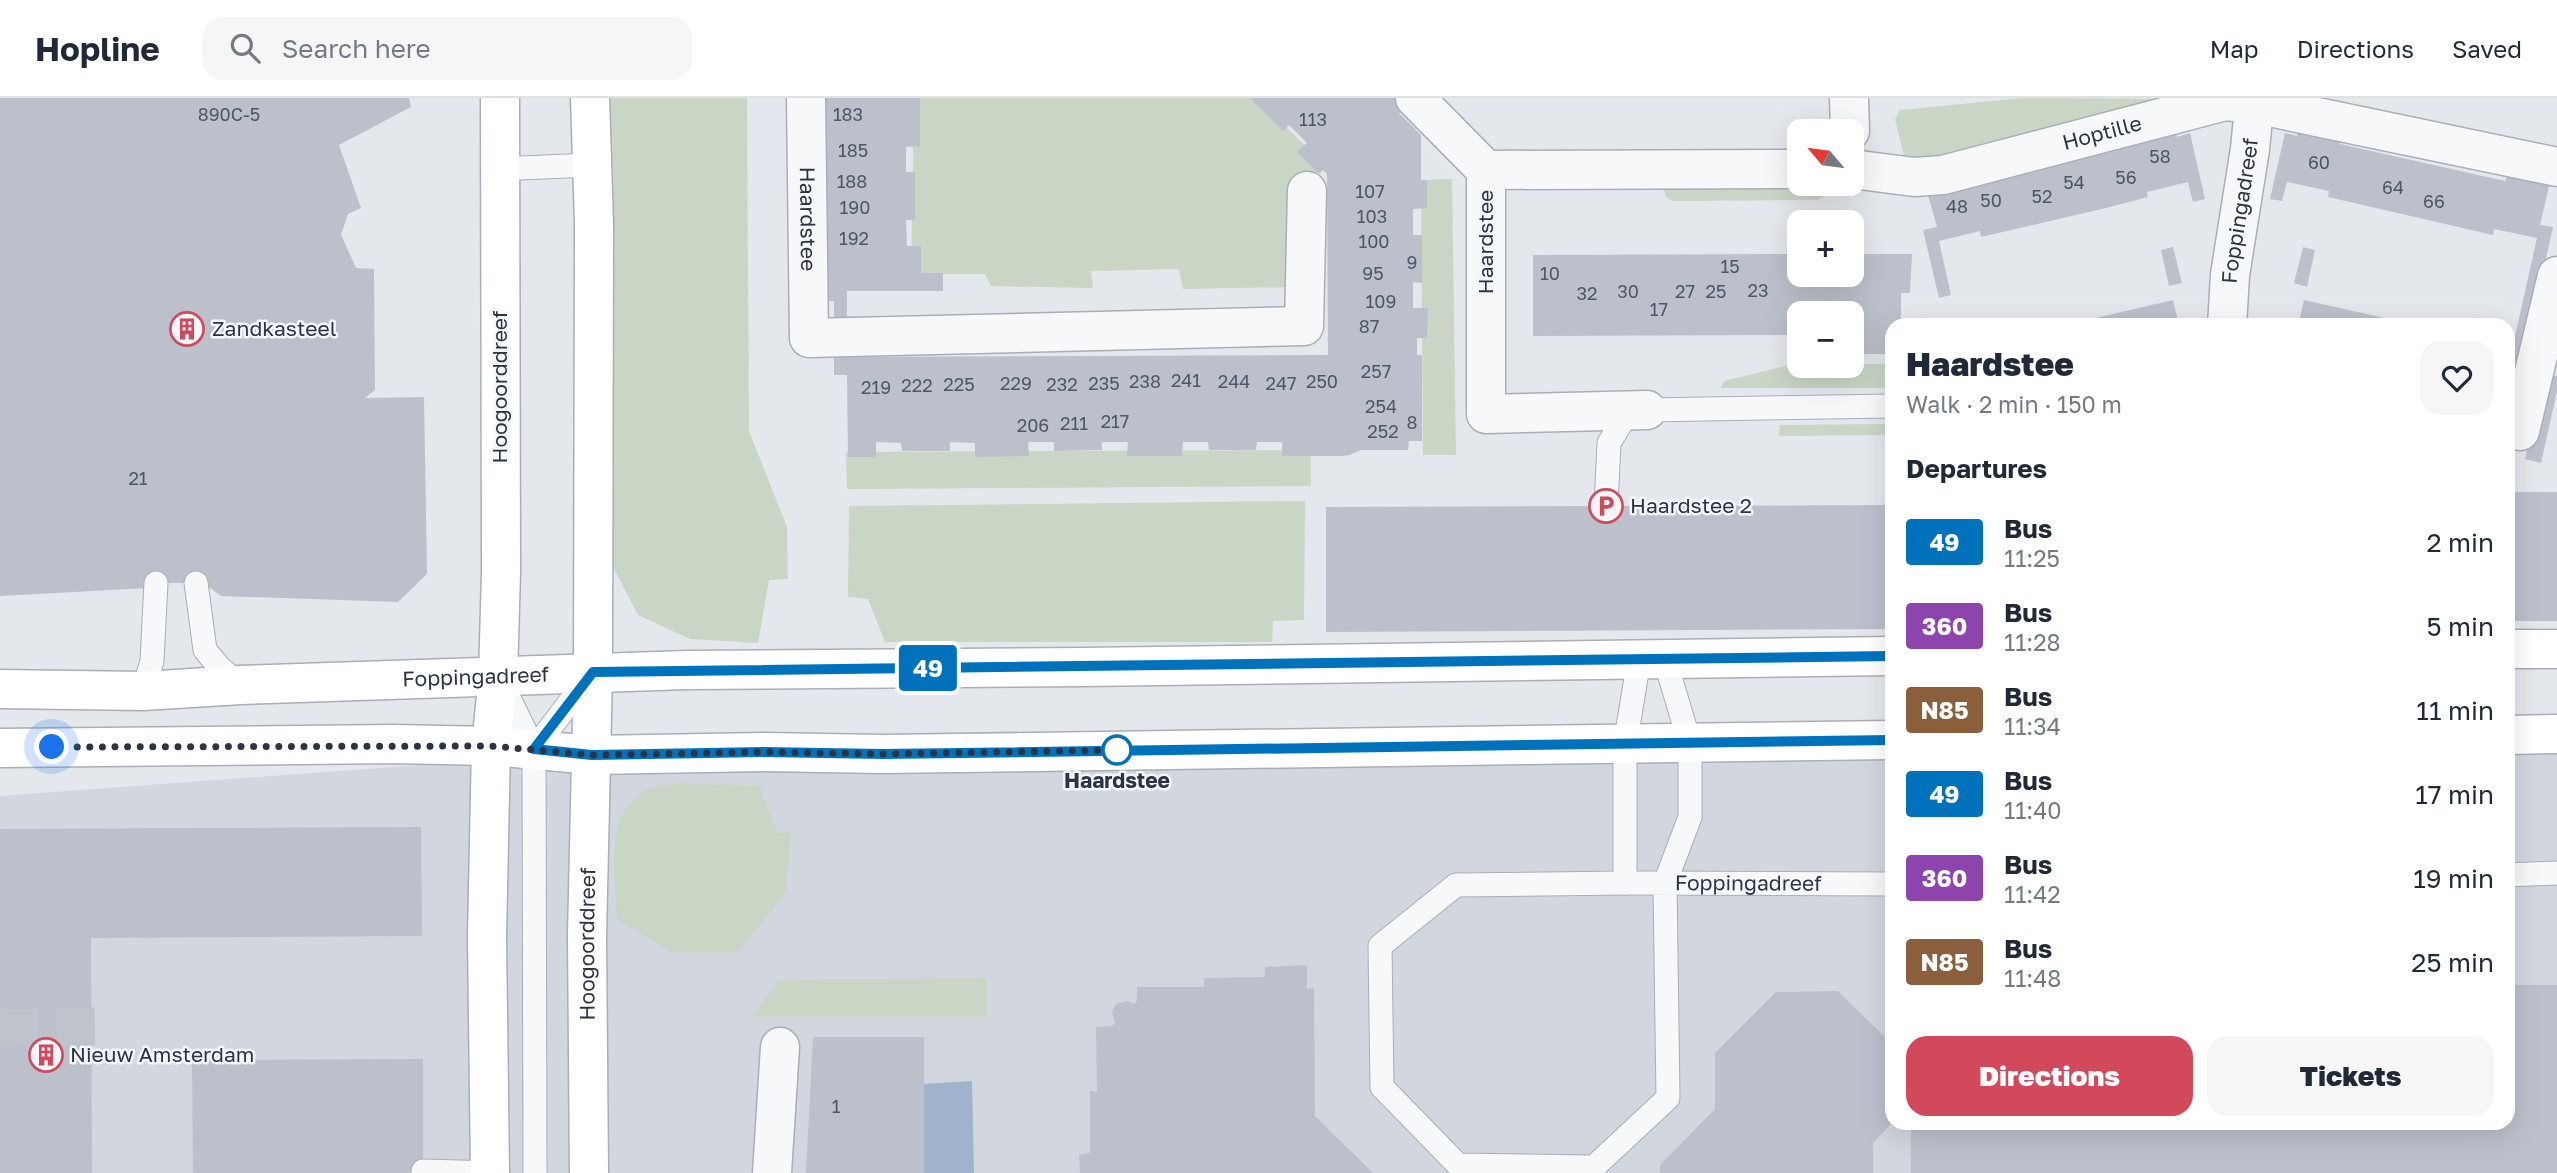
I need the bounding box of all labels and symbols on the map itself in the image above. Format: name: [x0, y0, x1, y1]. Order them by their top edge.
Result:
house number: 890C-5: [198, 103, 260, 125]
house number: 183: [833, 103, 863, 125]
house number: 113: [1299, 108, 1327, 130]
street label: Hoptille: [2059, 109, 2144, 155]
north arrow: [1787, 119, 1864, 196]
street label: Foppingadreef: [2216, 137, 2263, 284]
house number: 185: [838, 139, 868, 161]
house number: 58: [2149, 145, 2171, 167]
house number: 60: [2308, 151, 2330, 173]
house number: 56: [2115, 166, 2137, 188]
street label: Haardstee: [795, 167, 822, 271]
house number: 188: [837, 170, 867, 192]
house number: 54: [2063, 171, 2085, 193]
house number: 64: [2382, 176, 2404, 198]
house number: 107: [1355, 180, 1385, 202]
house number: 52: [2032, 185, 2052, 207]
house number: 50: [1980, 189, 2002, 211]
street label: Haardstee: [1472, 190, 1498, 294]
house number: 66: [2423, 190, 2445, 212]
house number: 48: [1946, 195, 1968, 217]
house number: 190: [840, 196, 870, 218]
house number: 103: [1357, 205, 1387, 227]
house number: 192: [839, 227, 869, 249]
house number: 100: [1358, 230, 1390, 252]
house number: 9: [1407, 251, 1417, 273]
house number: 15: [1720, 255, 1740, 277]
house number: 95: [1362, 262, 1384, 284]
house number: 10: [1540, 262, 1560, 284]
house number: 23: [1748, 279, 1768, 301]
house number: 30: [1617, 280, 1639, 302]
house number: 27: [1675, 280, 1695, 302]
house number: 25: [1706, 280, 1726, 302]
house number: 32: [1577, 282, 1597, 304]
house number: 109: [1366, 290, 1396, 312]
house number: 17: [1650, 298, 1668, 320]
building icon: Zandkasteel: [168, 310, 206, 348]
street label: Hoogoorddreef: [486, 310, 512, 463]
place label: Zandkasteel: [212, 315, 336, 341]
house number: 87: [1359, 315, 1379, 337]
house number: 257: [1361, 360, 1391, 382]
house number: 241: [1171, 369, 1201, 391]
house number: 238: [1129, 370, 1161, 392]
house number: 244: [1218, 370, 1250, 392]
house number: 250: [1306, 370, 1338, 392]
house number: 229: [1000, 372, 1032, 394]
house number: 235: [1088, 372, 1120, 394]
house number: 247: [1266, 372, 1296, 394]
house number: 225: [943, 373, 975, 395]
house number: 232: [1046, 373, 1078, 395]
house number: 222: [901, 374, 933, 396]
house number: 219: [861, 376, 891, 398]
house number: 254: [1365, 395, 1397, 417]
house number: 217: [1101, 410, 1129, 432]
house number: 8: [1407, 411, 1417, 433]
house number: 211: [1060, 412, 1088, 434]
house number: 206: [1017, 414, 1049, 436]
house number: 252: [1367, 420, 1399, 442]
house number: 21: [128, 467, 148, 489]
parking icon: Haardstee 2: [1587, 487, 1625, 525]
place label: Haardstee 2: [1630, 492, 1752, 518]
line badge: 49: [897, 645, 960, 691]
street label: Foppingadreef: [402, 661, 550, 692]
your location: [34, 729, 69, 764]
marker: Haardstee: [1102, 735, 1132, 765]
place label: Haardstee: [1064, 767, 1170, 793]
street label: Hoogoorddreef: [573, 867, 601, 1021]
street label: Foppingadreef: [1675, 869, 1822, 896]
building icon: Nieuw Amsterdam: [27, 1036, 65, 1074]
place label: Nieuw Amsterdam: [70, 1041, 254, 1067]
house number: 1: [832, 1095, 841, 1117]

